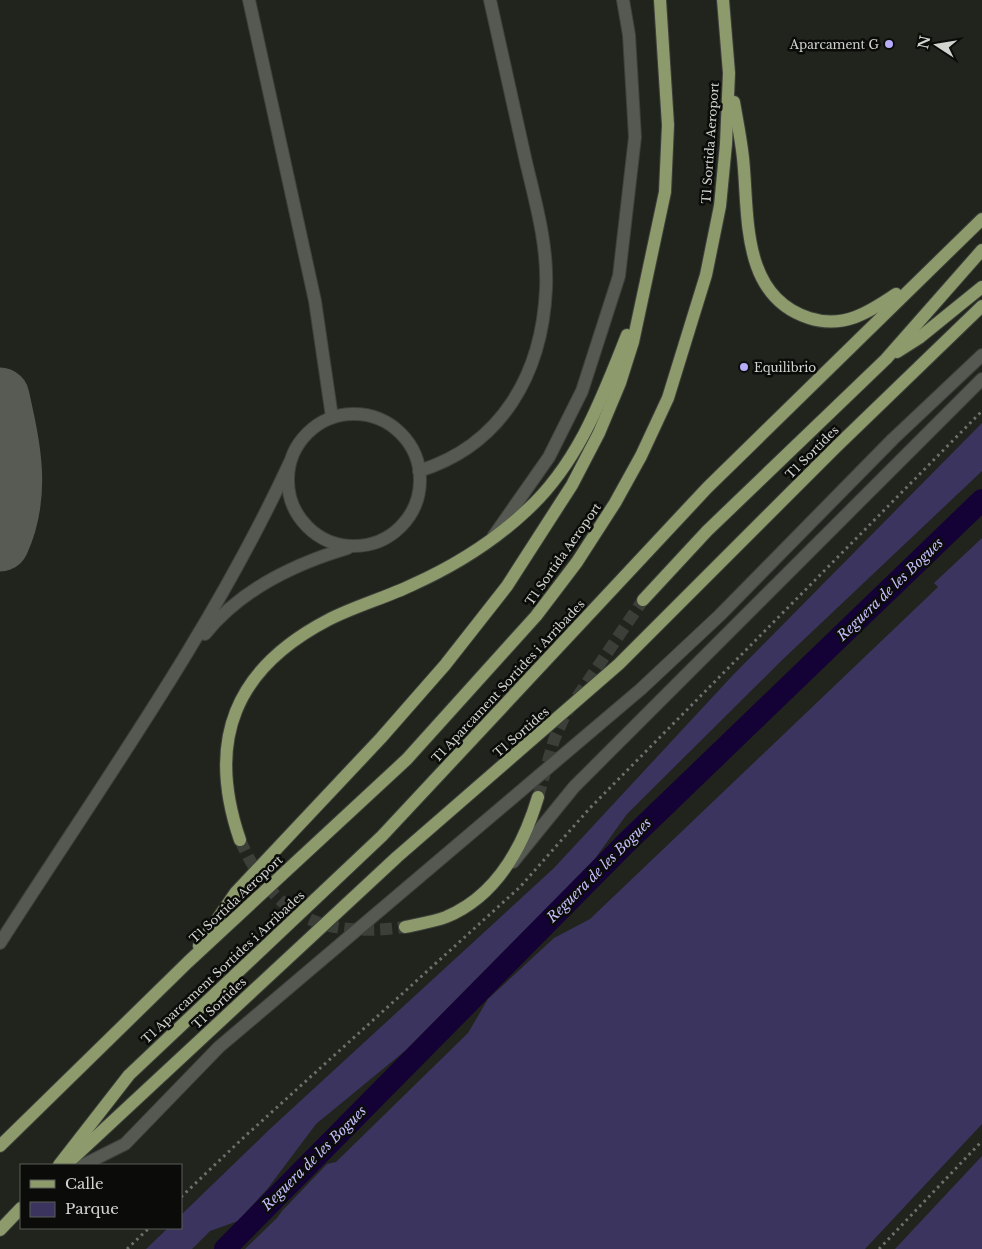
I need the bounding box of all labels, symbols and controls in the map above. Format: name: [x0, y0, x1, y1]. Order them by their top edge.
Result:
north arrow: [912, 20, 962, 70]
text: N: [914, 34, 934, 51]
place label: Aparcament G: [789, 37, 880, 52]
marker: Aparcament G: [883, 38, 895, 50]
street label: T1 Sortida Aeroport: [698, 81, 722, 204]
place label: Equilibrio: [754, 360, 816, 375]
marker: Equilibrio: [738, 361, 750, 373]
street label: T1 Sortides: [782, 422, 842, 482]
street label: T1 Sortida Aeroport: [522, 500, 604, 608]
water label: Reguera de les Bogues: [832, 534, 947, 645]
street label: T1 Aparcament Sortides i Arribades: [428, 596, 588, 766]
street label: T1 Sortides: [490, 704, 552, 760]
water label: Reguera de les Bogues: [542, 814, 655, 927]
street label: T1 Sortida Aeroport: [186, 852, 286, 946]
street label: T1 Aparcament Sortides i Arribades: [138, 887, 308, 1047]
street label: T1 Sortides: [189, 974, 249, 1032]
water label: Reguera de les Bogues: [257, 1102, 370, 1215]
legend: [20, 1164, 182, 1229]
text: Calle: [65, 1174, 104, 1193]
text: Parque: [65, 1199, 119, 1218]

